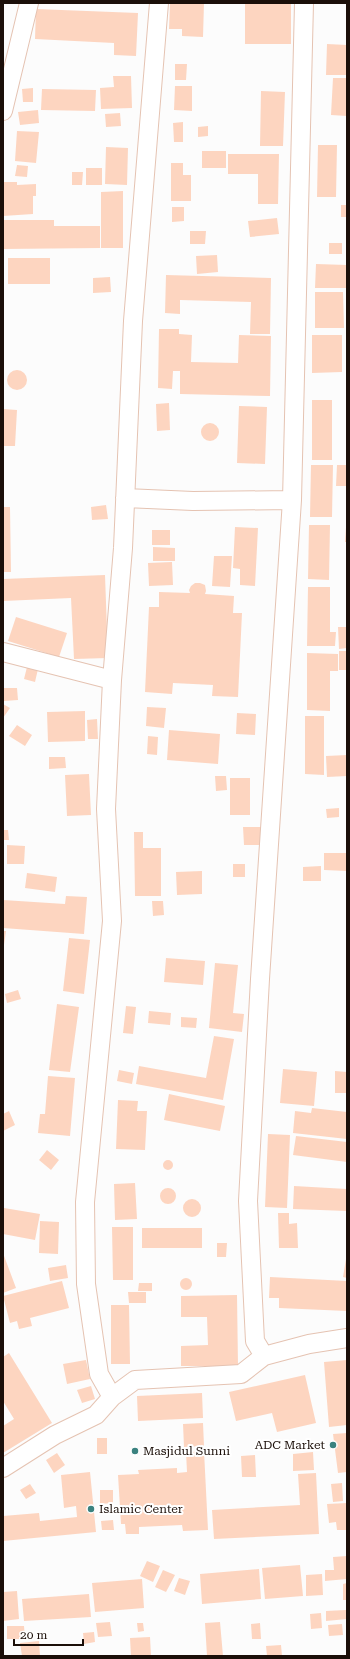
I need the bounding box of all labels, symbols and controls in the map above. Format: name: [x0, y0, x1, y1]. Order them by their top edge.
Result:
place label: ADC Market: [255, 1438, 326, 1452]
marker: ADC Market: [328, 1440, 338, 1450]
place label: Masjidul Sunni: [143, 1444, 230, 1458]
marker: Masjidul Sunni: [130, 1446, 140, 1456]
place label: Islamic Center: [99, 1502, 183, 1516]
marker: Islamic Center: [86, 1504, 96, 1514]
scale bar: [14, 1621, 83, 1647]
text: 20 m: [20, 1628, 47, 1642]

